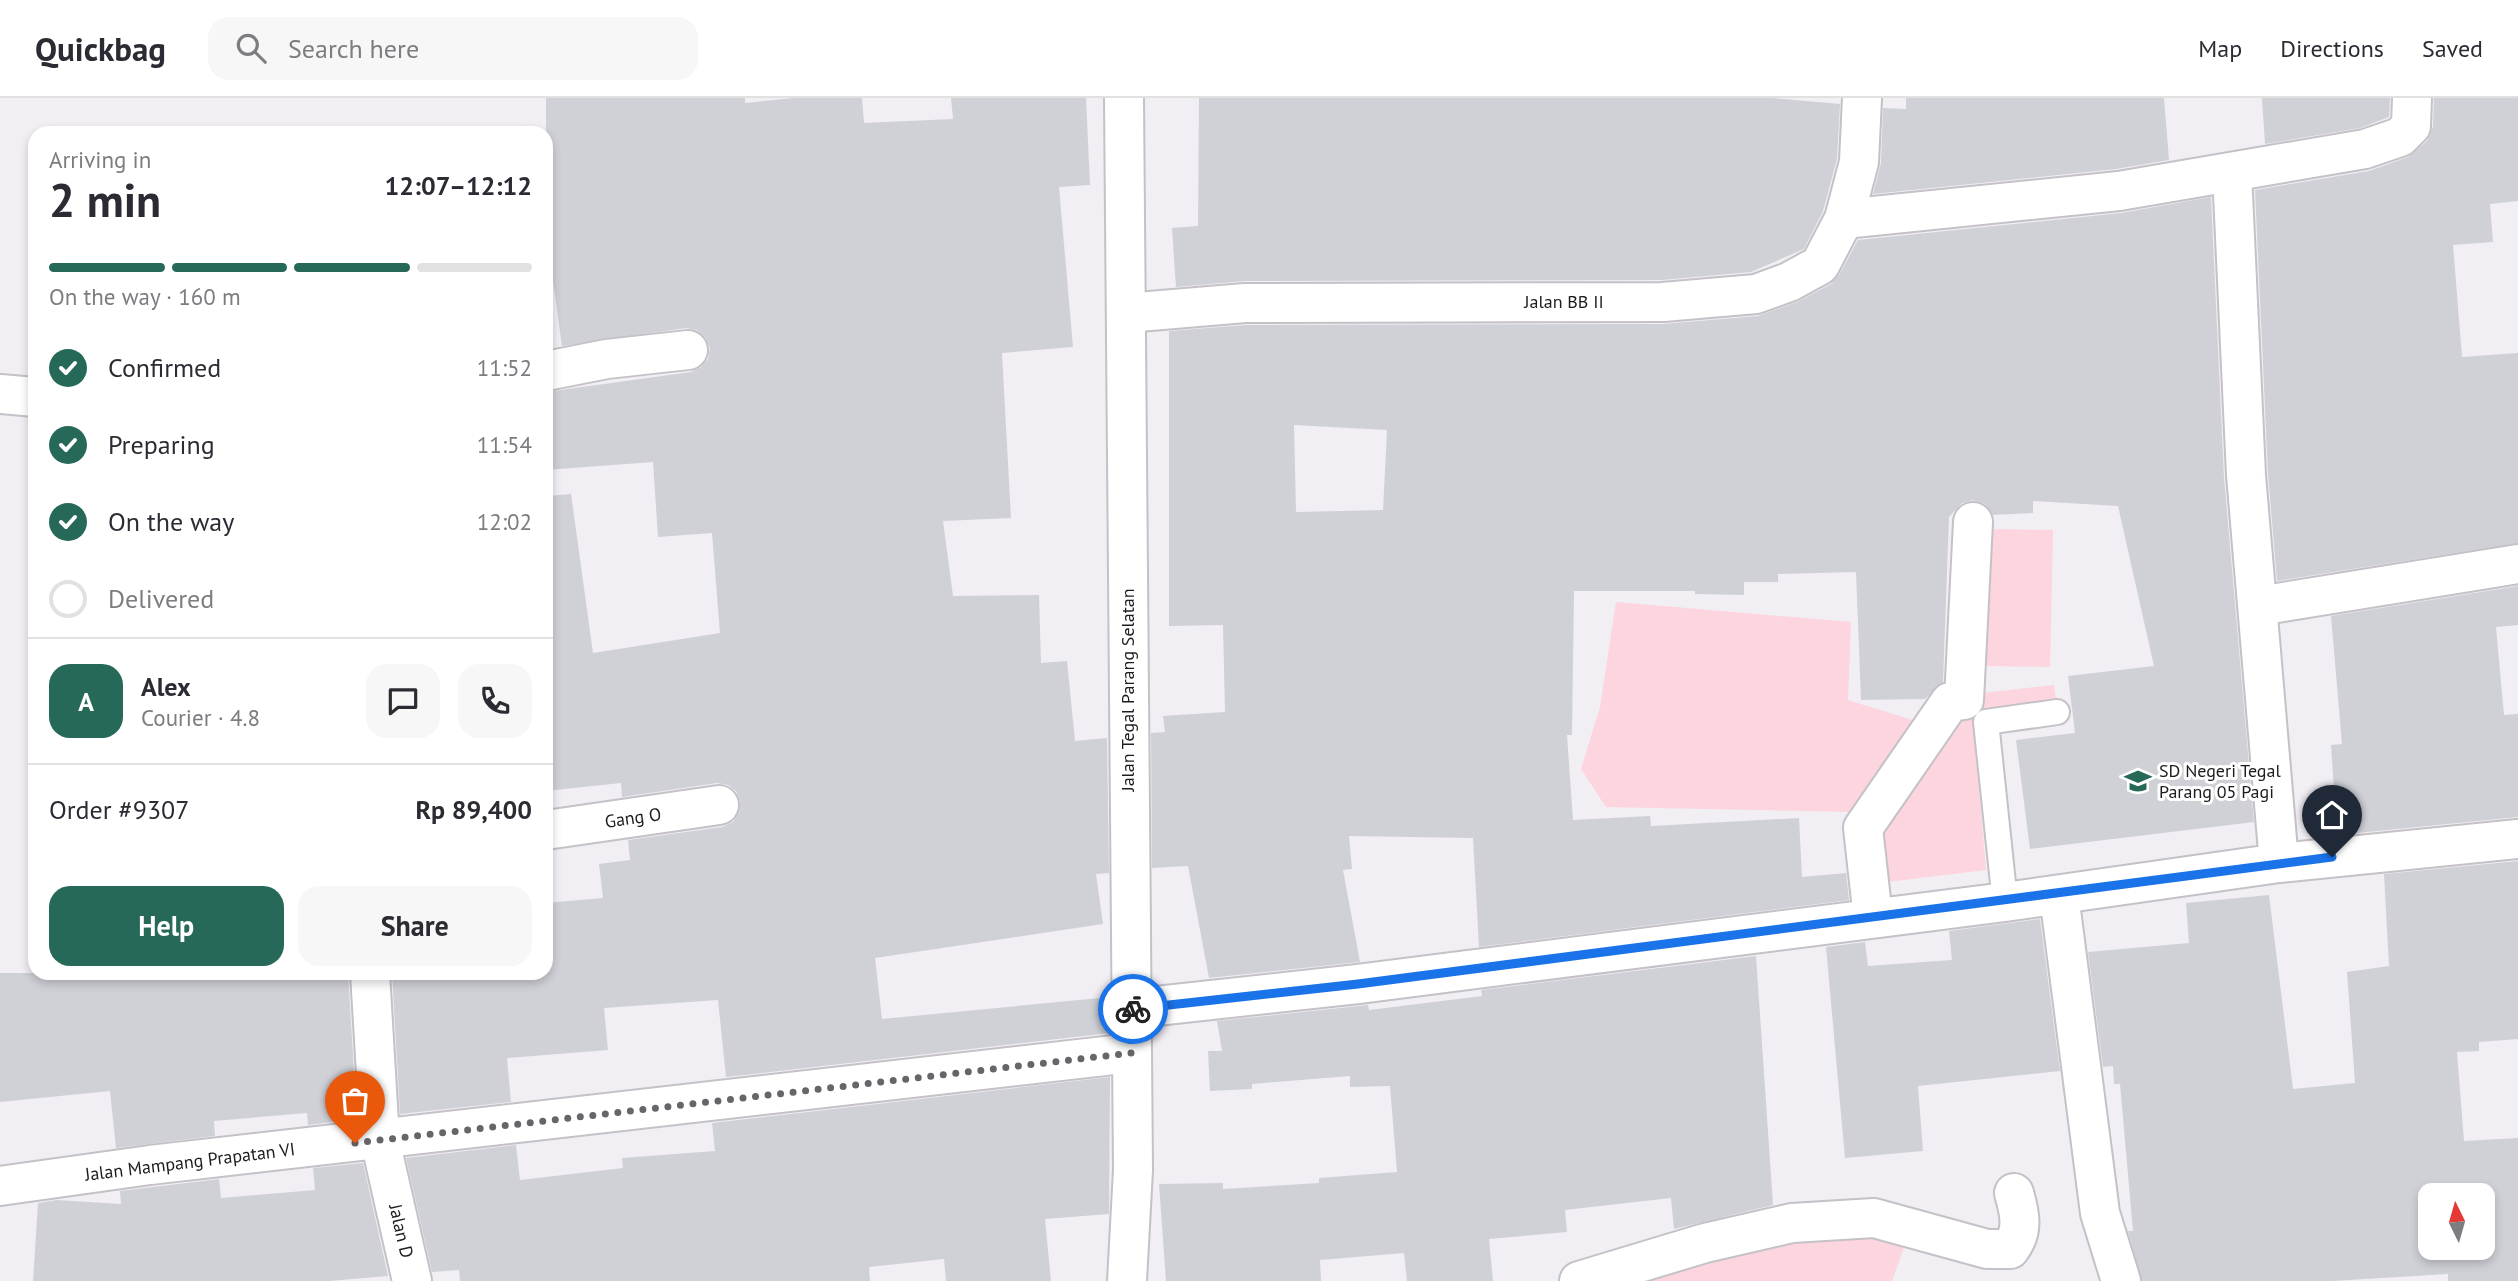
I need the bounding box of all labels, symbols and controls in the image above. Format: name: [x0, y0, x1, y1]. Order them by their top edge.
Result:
search box: [208, 17, 698, 80]
text: Quickbag: [35, 27, 166, 70]
icon: search: [232, 29, 270, 67]
text: Search here: [288, 32, 419, 65]
text: Map: [2198, 33, 2242, 64]
text: Directions: [2280, 33, 2384, 64]
text: Saved: [2422, 33, 2483, 64]
text: Arriving in: [49, 145, 151, 174]
text: 12:07–12:12: [385, 169, 532, 202]
text: 2 min: [49, 170, 161, 230]
text: On the way · 160 m: [49, 282, 241, 311]
street label: Jalan BB II: [1523, 290, 1604, 313]
icon: check: [49, 349, 87, 387]
text: Confirmed: [108, 351, 221, 384]
text: 11:52: [477, 353, 532, 382]
icon: check: [49, 426, 87, 464]
text: Preparing: [108, 428, 215, 461]
text: 11:54: [477, 430, 532, 459]
icon: check: [49, 503, 87, 541]
text: On the way: [108, 505, 234, 538]
text: 12:02: [477, 507, 532, 536]
text: Delivered: [108, 582, 214, 615]
street label: Jalan Tegal Parang Selatan: [1116, 588, 1139, 793]
button: chat: [366, 664, 440, 738]
button: phone: [458, 664, 532, 738]
text: Alex: [141, 670, 191, 703]
text: A: [78, 685, 94, 718]
text: Courier · 4.8: [141, 703, 260, 732]
place label: SD Negeri Tegal Parang 05 Pagi: [2159, 759, 2281, 803]
school or university icon: SD Negeri Tegal Parang 05 Pagi: [2123, 766, 2153, 796]
pin: [2302, 785, 2362, 857]
text: Order #9307: [49, 793, 189, 826]
text: Rp 89,400: [415, 793, 532, 826]
icon: home: [2313, 796, 2351, 834]
street label: Gang O: [603, 802, 663, 833]
button: Help: [49, 886, 284, 966]
button: Share: [298, 886, 532, 966]
courier: [1098, 974, 1168, 1044]
icon: bike: [1114, 990, 1152, 1028]
pin: [325, 1071, 385, 1143]
icon: bag: [336, 1082, 374, 1120]
street label: Jalan Mampang Prapatan VI: [83, 1137, 296, 1186]
north arrow: [2418, 1183, 2496, 1260]
map controls: [2418, 1183, 2495, 1260]
street label: Jalan D: [384, 1201, 419, 1260]

